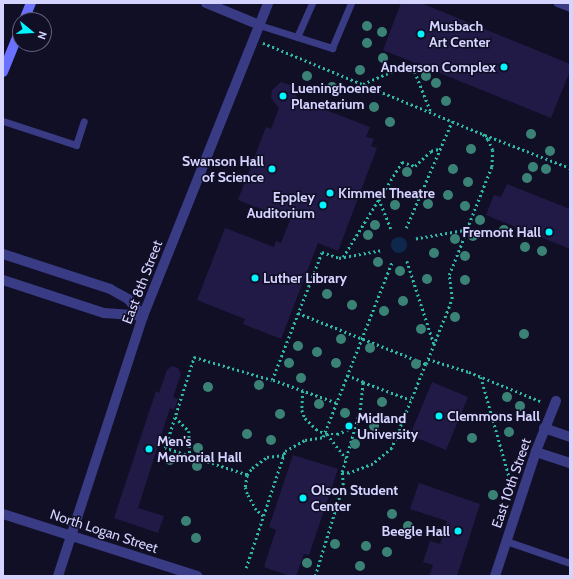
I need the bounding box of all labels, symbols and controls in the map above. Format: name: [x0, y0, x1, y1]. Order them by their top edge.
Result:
north arrow: [12, 12, 52, 52]
place label: Musbach Art Center: [429, 18, 490, 50]
marker: Musbach Art Center: [416, 29, 426, 39]
text: N: [35, 30, 50, 41]
place label: Anderson Complex: [381, 59, 496, 75]
marker: Anderson Complex: [499, 62, 509, 72]
place label: Lueninghoener Planetarium: [291, 80, 381, 112]
marker: Lueninghoener Planetarium: [278, 91, 288, 101]
place label: Swanson Hall of Science: [182, 153, 264, 186]
marker: Swanson Hall of Science: [267, 164, 277, 174]
place label: Kimmel Theatre: [338, 185, 435, 201]
marker: Kimmel Theatre: [325, 188, 335, 198]
place label: Eppley Auditorium: [247, 189, 315, 222]
marker: Eppley Auditorium: [318, 200, 328, 210]
place label: Fremont Hall: [462, 224, 541, 240]
marker: Fremont Hall: [544, 227, 554, 237]
street label: East 8th Street: [118, 238, 166, 326]
place label: Luther Library: [263, 270, 347, 286]
marker: Luther Library: [250, 273, 260, 283]
place label: Clemmons Hall: [447, 408, 540, 424]
place label: Midland University: [357, 410, 418, 442]
marker: Clemmons Hall: [434, 411, 444, 421]
marker: Midland University: [344, 421, 354, 431]
place label: Men's Memorial Hall: [157, 433, 242, 466]
street label: East 10th Street: [488, 436, 534, 530]
marker: Men's Memorial Hall: [144, 444, 154, 454]
place label: Olson Student Center: [311, 482, 398, 514]
marker: Olson Student Center: [298, 493, 308, 503]
street label: North Logan Street: [48, 506, 160, 556]
place label: Beegle Hall: [381, 523, 450, 539]
marker: Beegle Hall: [453, 526, 463, 536]

